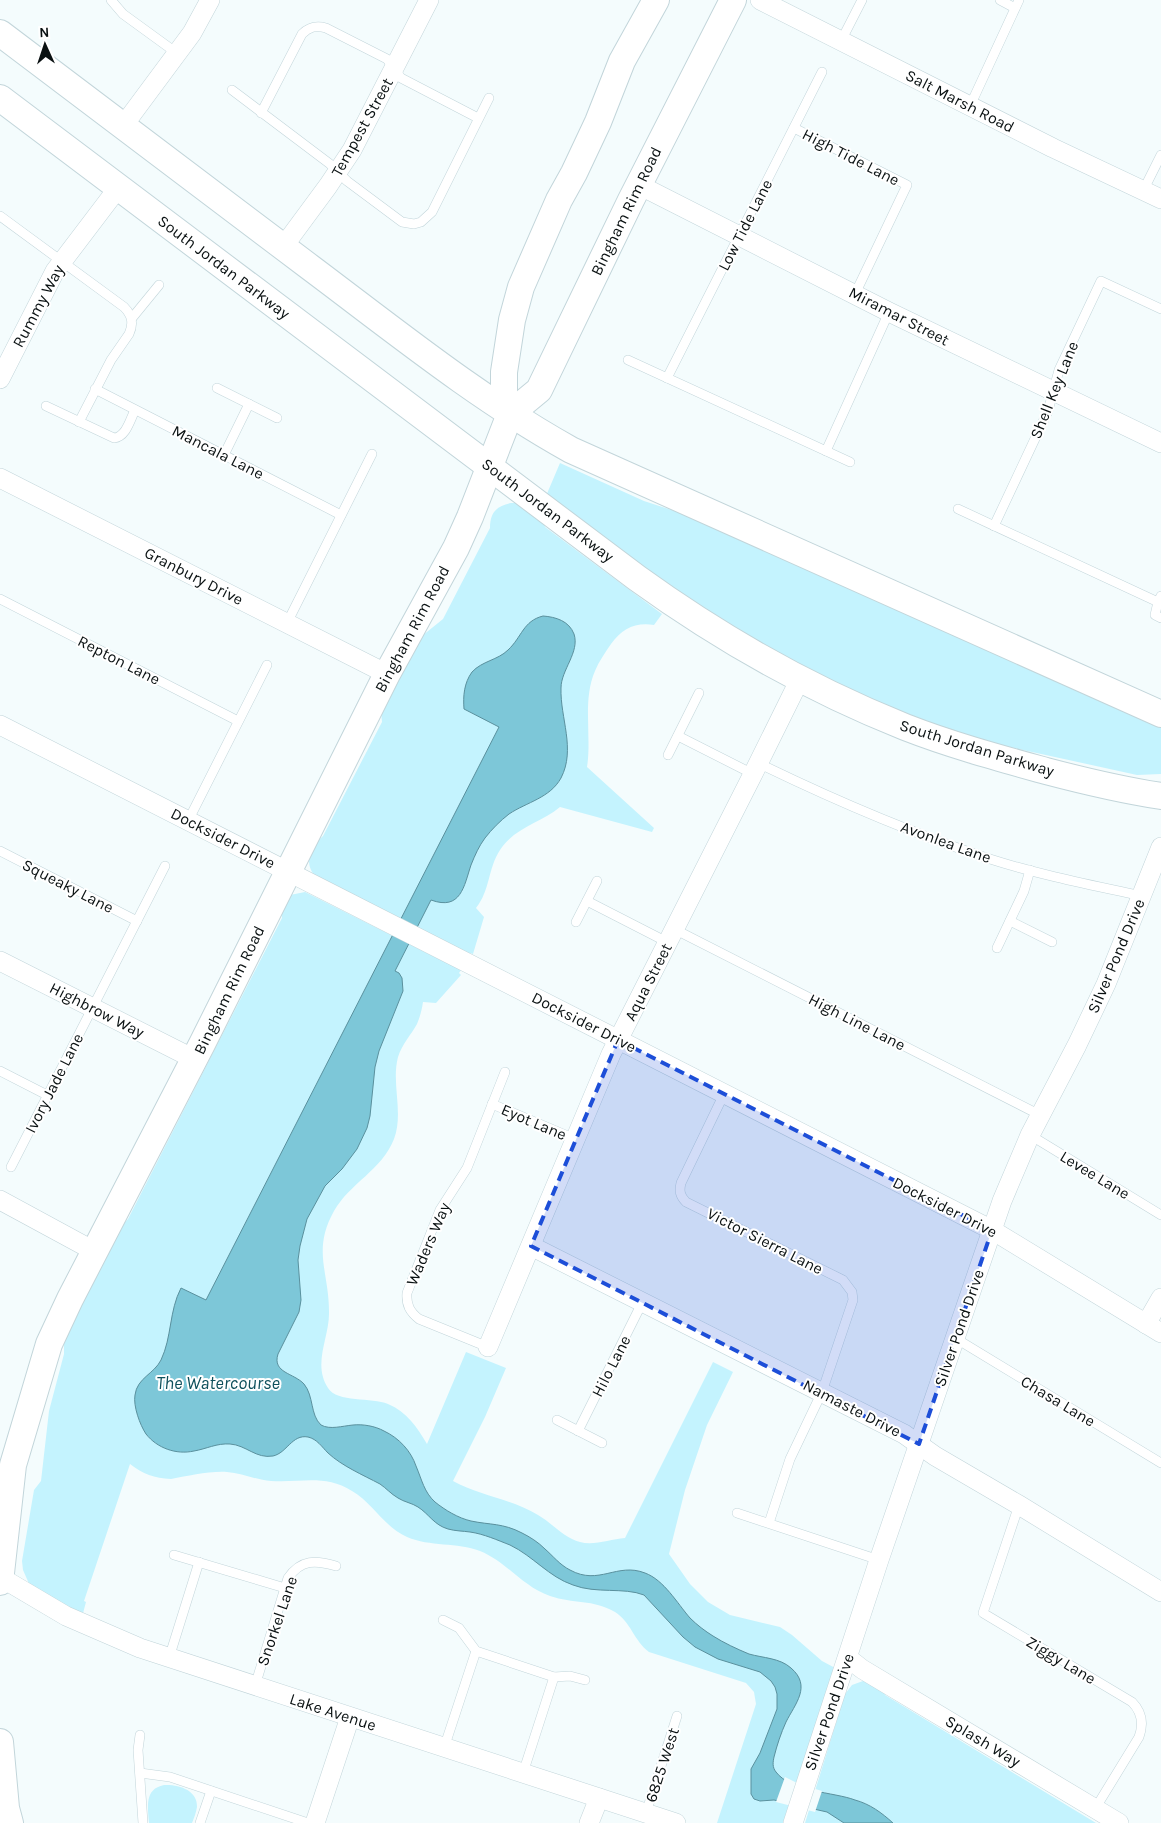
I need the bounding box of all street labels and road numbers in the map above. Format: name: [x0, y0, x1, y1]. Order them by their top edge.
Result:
street label: Salt Marsh Road: [902, 65, 1018, 137]
street label: Tempest Street: [327, 74, 397, 180]
street label: High Tide Lane: [799, 124, 903, 190]
street label: Bingham Rim Road: [587, 144, 665, 278]
street label: Low Tide Lane: [714, 176, 776, 274]
street label: South Jordan Parkway: [154, 211, 294, 323]
street label: Rummy Way: [8, 261, 68, 351]
street label: Miramar Street: [846, 283, 952, 349]
street label: Shell Key Lane: [1026, 338, 1082, 442]
street label: Mancala Lane: [169, 421, 267, 483]
street label: South Jordan Parkway: [478, 454, 618, 566]
street label: Granbury Drive: [142, 543, 246, 609]
street label: Bingham Rim Road: [371, 562, 453, 696]
street label: Repton Lane: [75, 631, 163, 689]
street label: South Jordan Parkway: [897, 715, 1057, 781]
street label: Docksider Drive: [168, 804, 278, 872]
street label: Avonlea Lane: [898, 817, 994, 867]
street label: Squeaky Lane: [19, 855, 117, 917]
street label: Silver Pond Drive: [1083, 896, 1149, 1016]
street label: Bingham Rim Road: [190, 923, 268, 1057]
street label: Aqua Street: [620, 940, 676, 1024]
street label: Highbrow Way: [47, 978, 148, 1042]
street label: Docksider Drive: [529, 988, 639, 1056]
street label: High Line Lane: [805, 989, 909, 1055]
street label: Ivory Jade Lane: [21, 1030, 87, 1136]
street label: Eyot Lane: [498, 1100, 570, 1144]
street label: Levee Lane: [1057, 1147, 1133, 1203]
street label: Docksider Drive: [890, 1173, 1000, 1241]
street label: Waders Way: [402, 1199, 454, 1288]
street label: Victor Sierra Lane: [704, 1204, 826, 1278]
street label: Silver Pond Drive: [930, 1267, 988, 1389]
street label: Hilo Lane: [587, 1332, 635, 1400]
street label: Chasa Lane: [1017, 1371, 1099, 1431]
street label: Namaste Drive: [800, 1375, 904, 1441]
street label: Snorkel Lane: [253, 1574, 301, 1668]
street label: Ziggy Lane: [1023, 1632, 1099, 1688]
street label: Silver Pond Drive: [800, 1651, 858, 1773]
street label: Lake Avenue: [287, 1689, 379, 1735]
street label: Splash Way: [942, 1711, 1024, 1771]
street label: 6825 West: [641, 1725, 683, 1805]

